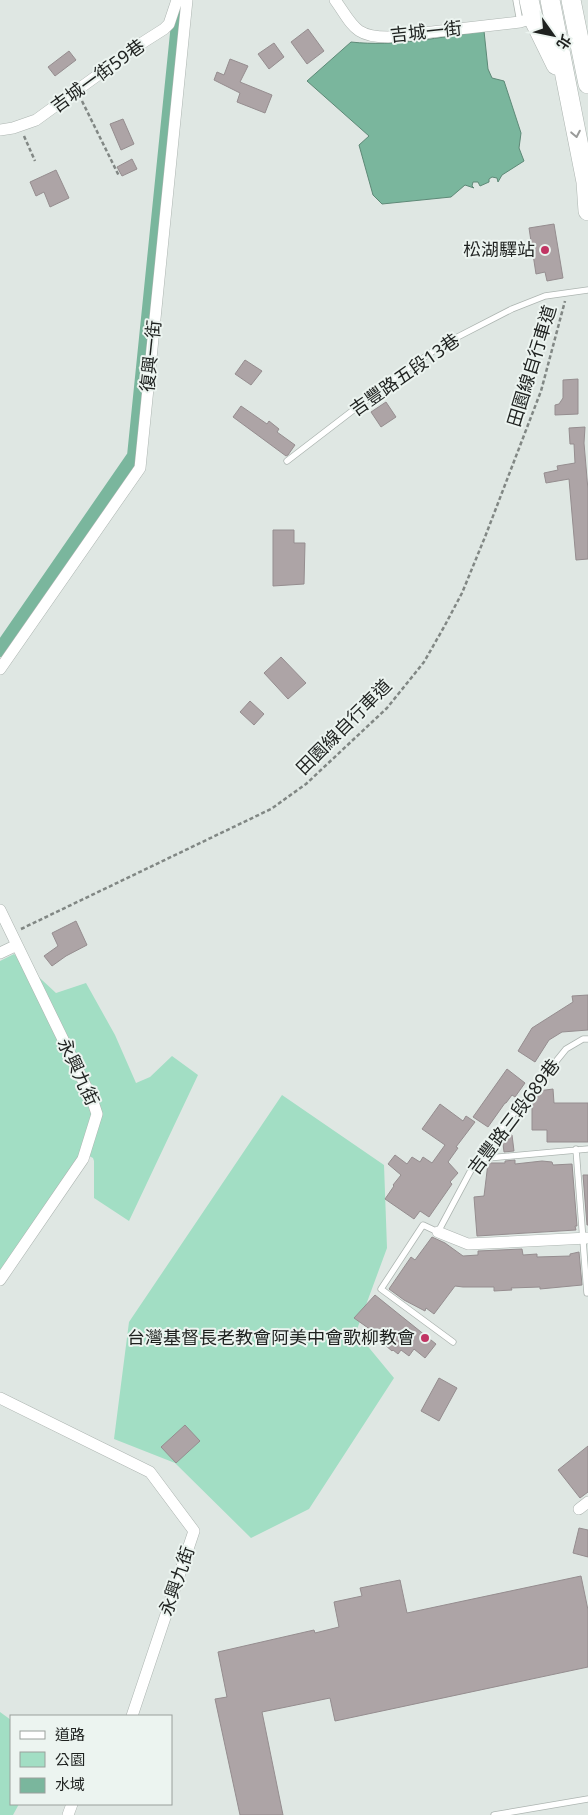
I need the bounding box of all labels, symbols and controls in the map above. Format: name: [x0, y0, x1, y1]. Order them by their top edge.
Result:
north arrow: [528, 10, 578, 60]
street label: 吉城一街: [389, 15, 463, 47]
text: 北: [553, 31, 576, 53]
street label: 吉城一街59巷: [46, 33, 149, 117]
one-way arrow: [571, 129, 581, 138]
place label: 松湖驛站: [463, 237, 535, 261]
marker: 松湖驛站: [539, 244, 551, 256]
street label: 田園線自行車道: [501, 302, 561, 429]
street label: 復興一街: [134, 319, 166, 393]
street label: 吉豐路五段13巷: [345, 327, 464, 421]
street label: 田園線自行車道: [290, 673, 396, 779]
street label: 永興九街: [53, 1034, 105, 1109]
street label: 吉豐路三段689巷: [462, 1054, 565, 1179]
place label: 台灣基督長老教會阿美中會歌柳教會: [127, 1325, 415, 1349]
marker: 台灣基督長老教會阿美中會歌柳教會: [419, 1332, 431, 1344]
street label: 永興九街: [153, 1543, 199, 1619]
legend: [10, 1715, 172, 1805]
text: 道路: [55, 1724, 85, 1744]
text: 公園: [55, 1749, 85, 1769]
text: 水域: [55, 1774, 85, 1794]

